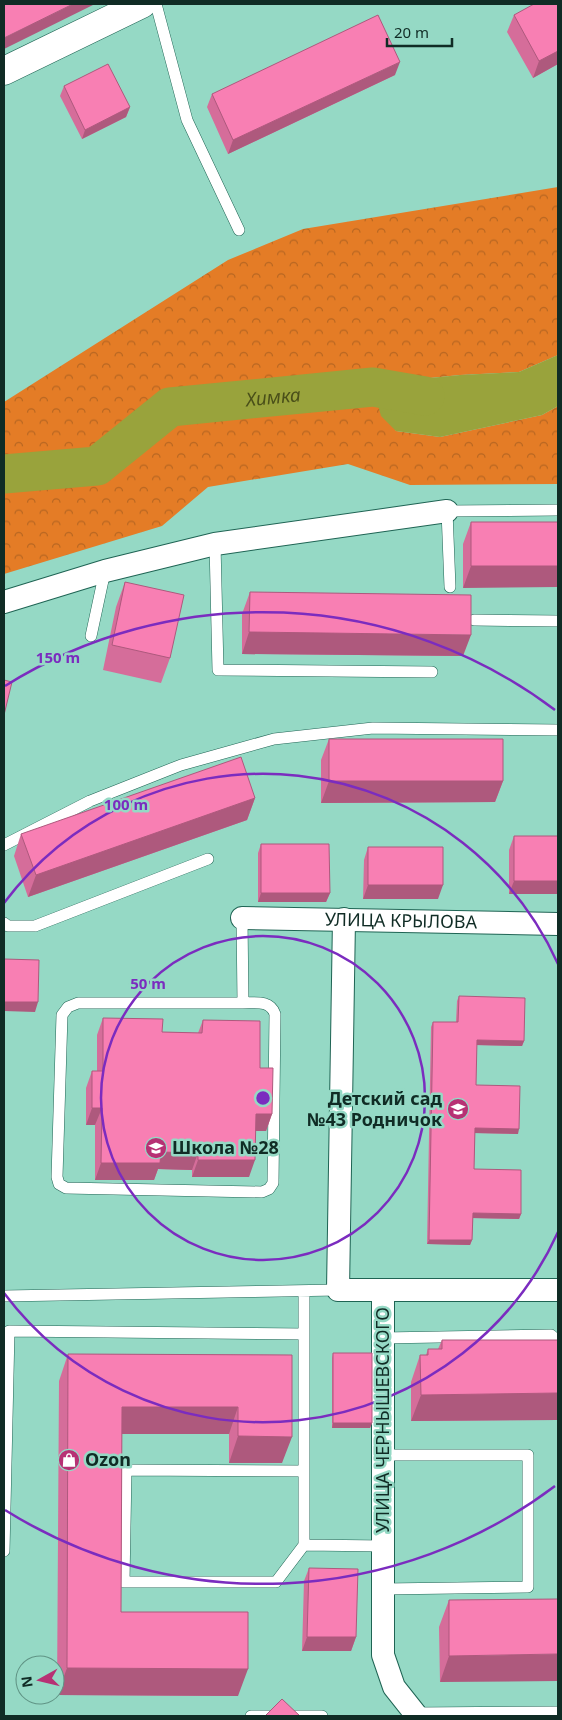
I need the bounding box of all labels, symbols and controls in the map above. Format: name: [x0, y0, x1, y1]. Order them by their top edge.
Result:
scale bar: [387, 15, 452, 47]
text: 20 m: [394, 22, 429, 42]
water label: Химка: [244, 381, 302, 413]
text: 150 m: [36, 647, 80, 667]
text: 100 m: [104, 794, 148, 814]
street label: УЛИЦА КРЫЛОВА: [325, 907, 478, 933]
text: 50 m: [130, 973, 166, 993]
place label: Детский сад №43 Родничок: [307, 1086, 443, 1131]
centre of rings: [254, 1089, 272, 1107]
school or university icon: Детский сад №43 Родничок: [446, 1097, 470, 1121]
place label: Школа №28: [172, 1135, 279, 1159]
school or university icon: Школа №28: [144, 1136, 168, 1160]
street label: УЛИЦА ЧЕРНЫШЕВСКОГО: [370, 1307, 394, 1533]
place label: Ozon: [85, 1447, 131, 1471]
shop icon: Ozon: [57, 1448, 81, 1472]
north arrow: [15, 1655, 65, 1705]
text: N: [16, 1675, 37, 1689]

